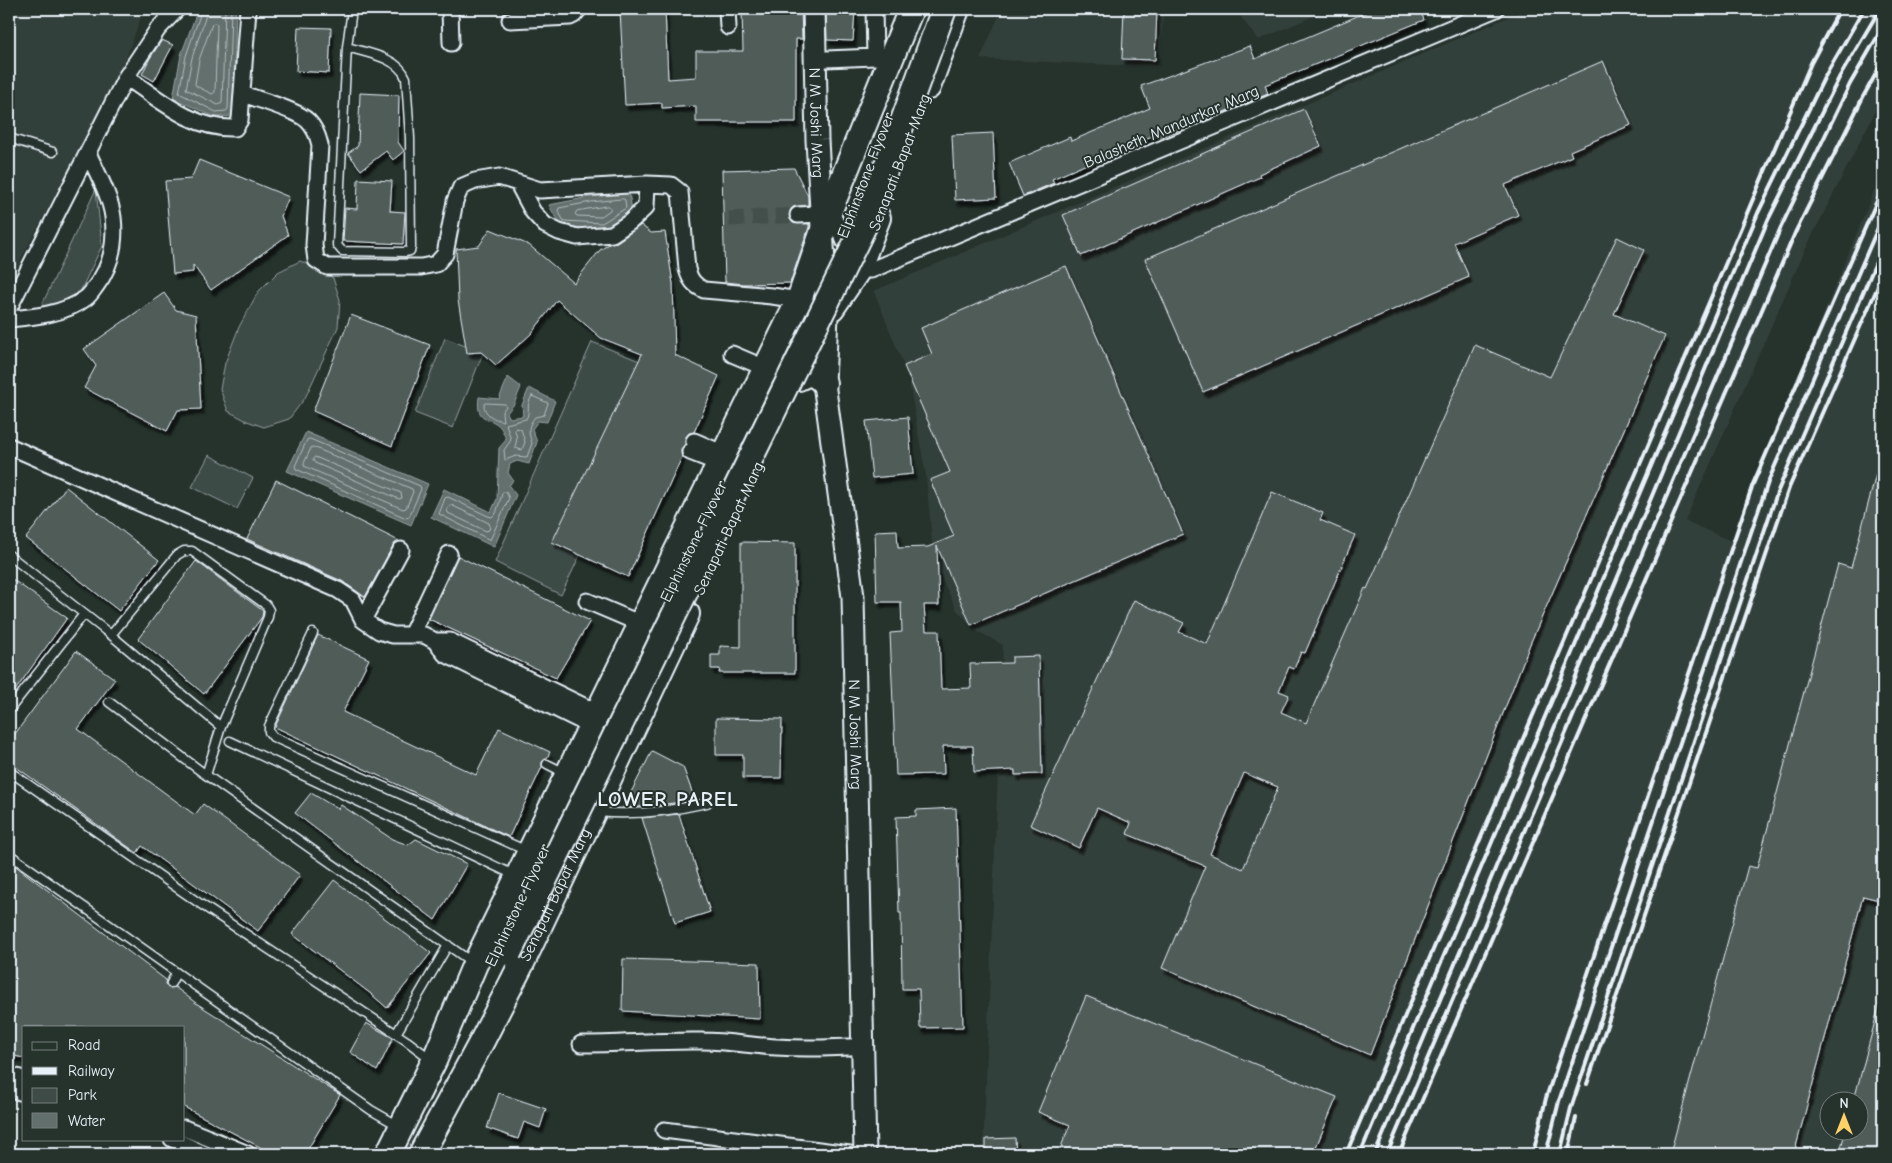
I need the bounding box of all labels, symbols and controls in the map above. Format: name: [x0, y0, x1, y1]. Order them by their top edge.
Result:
street label: N M Joshi Marg: [805, 67, 827, 179]
street label: Balasheth Mandurkar Marg: [1081, 82, 1262, 172]
street label: Senapati Bapat Marg: [866, 91, 934, 233]
street label: Elphinstone Flyover: [834, 110, 898, 241]
street label: Senapati Bapat Marg: [690, 459, 768, 598]
street label: Elphinstone Flyover: [657, 477, 731, 605]
street label: N M Joshi Marg: [845, 679, 865, 790]
district label: LOWER PAREL: [597, 787, 739, 811]
street label: Senapati Bapat Marg: [516, 825, 595, 964]
street label: Elphinstone Flyover: [482, 841, 554, 969]
legend: [22, 1026, 185, 1140]
text: Road: [68, 1036, 100, 1054]
text: Railway: [68, 1062, 115, 1080]
text: Park: [68, 1086, 97, 1104]
north arrow: [1820, 1090, 1870, 1140]
text: N: [1839, 1095, 1849, 1112]
text: Water: [68, 1112, 105, 1130]

